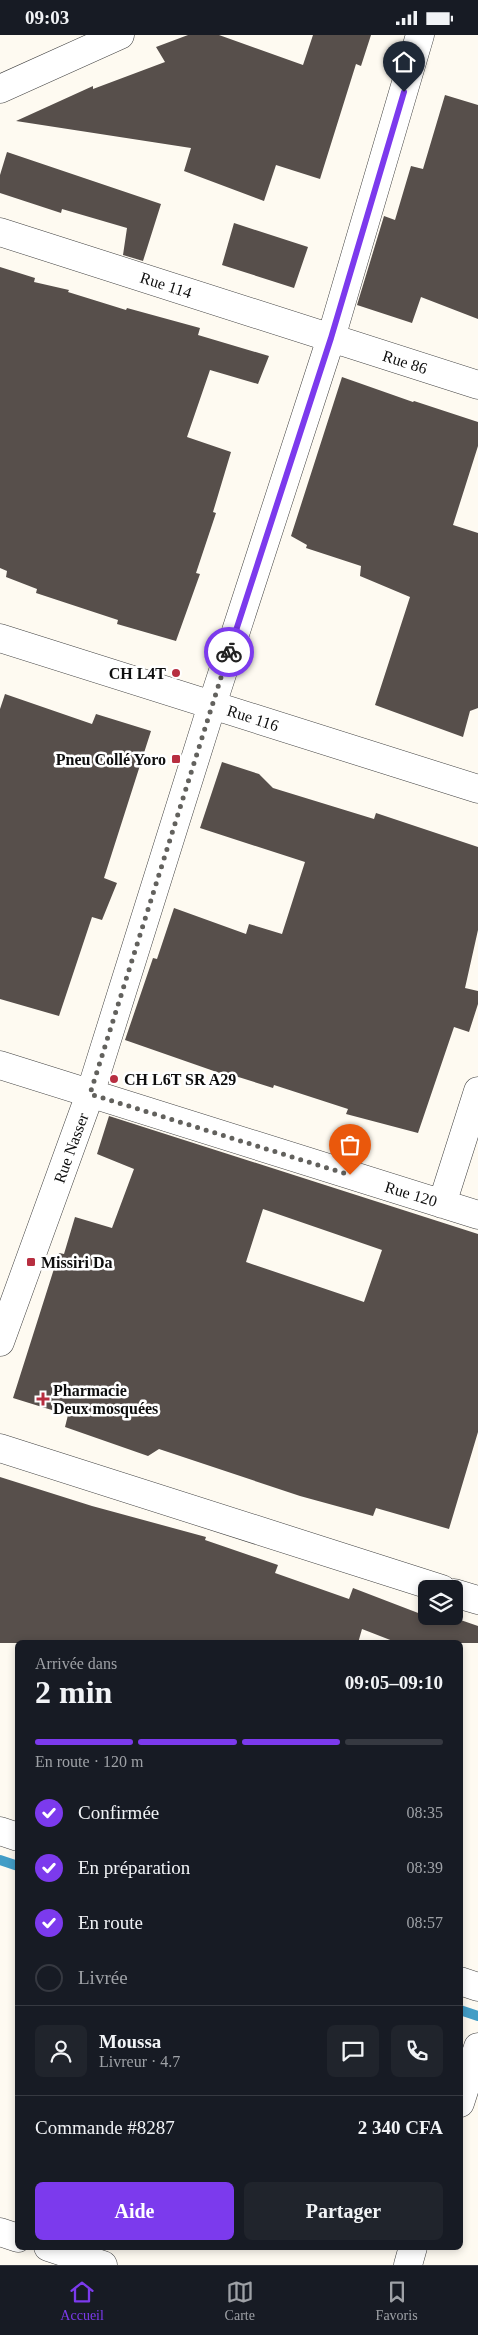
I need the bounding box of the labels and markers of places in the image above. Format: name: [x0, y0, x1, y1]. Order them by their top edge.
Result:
pin: [383, 41, 425, 92]
place label: CH L4T: [109, 665, 166, 682]
marker: CH L4T: [170, 667, 182, 679]
place label: Pneu Collé Yoro: [56, 751, 166, 768]
marker: Pneu Collé Yoro: [170, 753, 182, 765]
place label: CH L6T SR A29: [124, 1071, 236, 1088]
marker: CH L6T SR A29: [108, 1073, 120, 1085]
pin: [329, 1124, 371, 1175]
place label: Missiri Da: [41, 1254, 113, 1271]
marker: Missiri Da: [25, 1256, 37, 1268]
place label: Pharmacie Deux mosquées: [53, 1382, 158, 1418]
marker: Pharmacie Deux mosquées: [37, 1393, 49, 1405]

